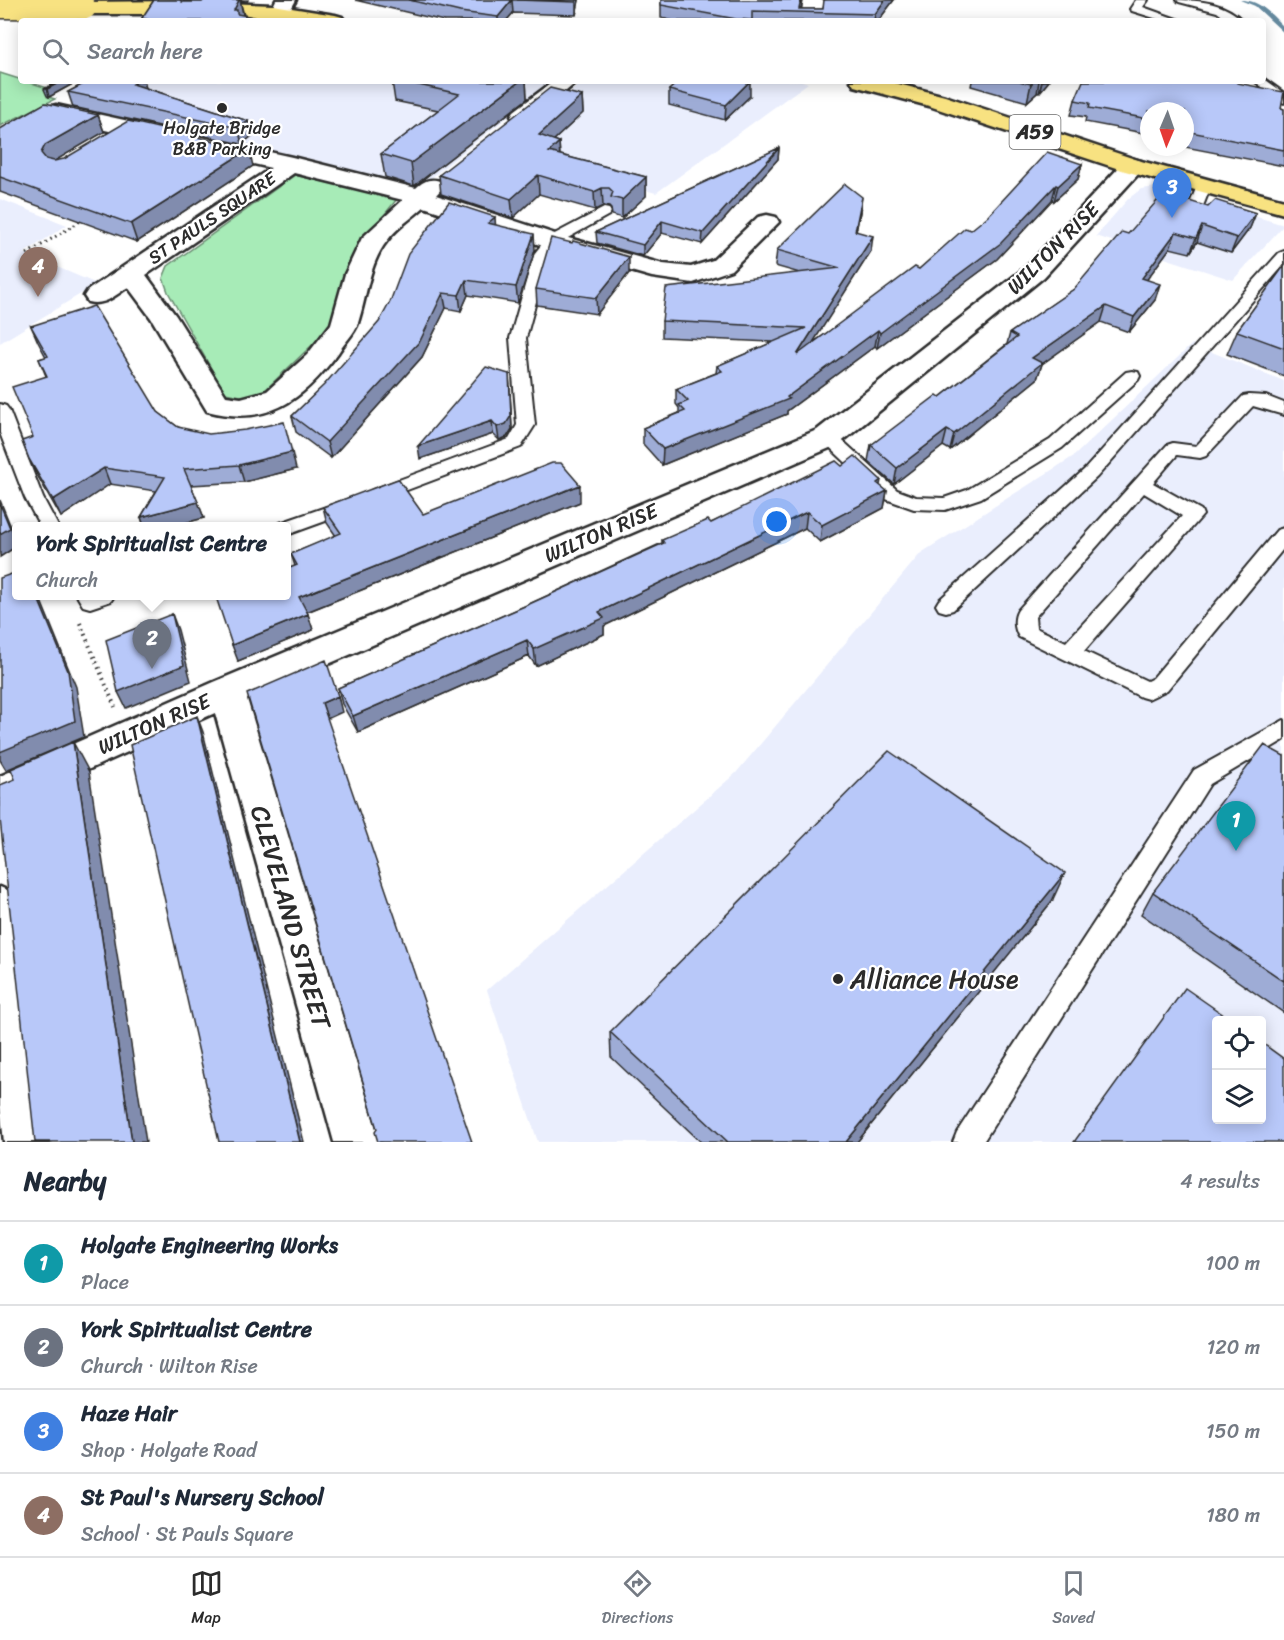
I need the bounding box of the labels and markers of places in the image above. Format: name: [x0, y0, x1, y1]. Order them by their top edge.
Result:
marker: Holgate Bridge B&B Parking: [215, 101, 229, 115]
place label: Holgate Bridge B&B Parking: [163, 112, 281, 165]
pin: 3: [1152, 168, 1192, 218]
pin: 4: [18, 248, 57, 297]
pin: 2: [132, 620, 172, 669]
pin: 1: [1216, 802, 1256, 851]
place label: Alliance House: [849, 956, 1019, 1002]
marker: Alliance House: [831, 972, 845, 986]

